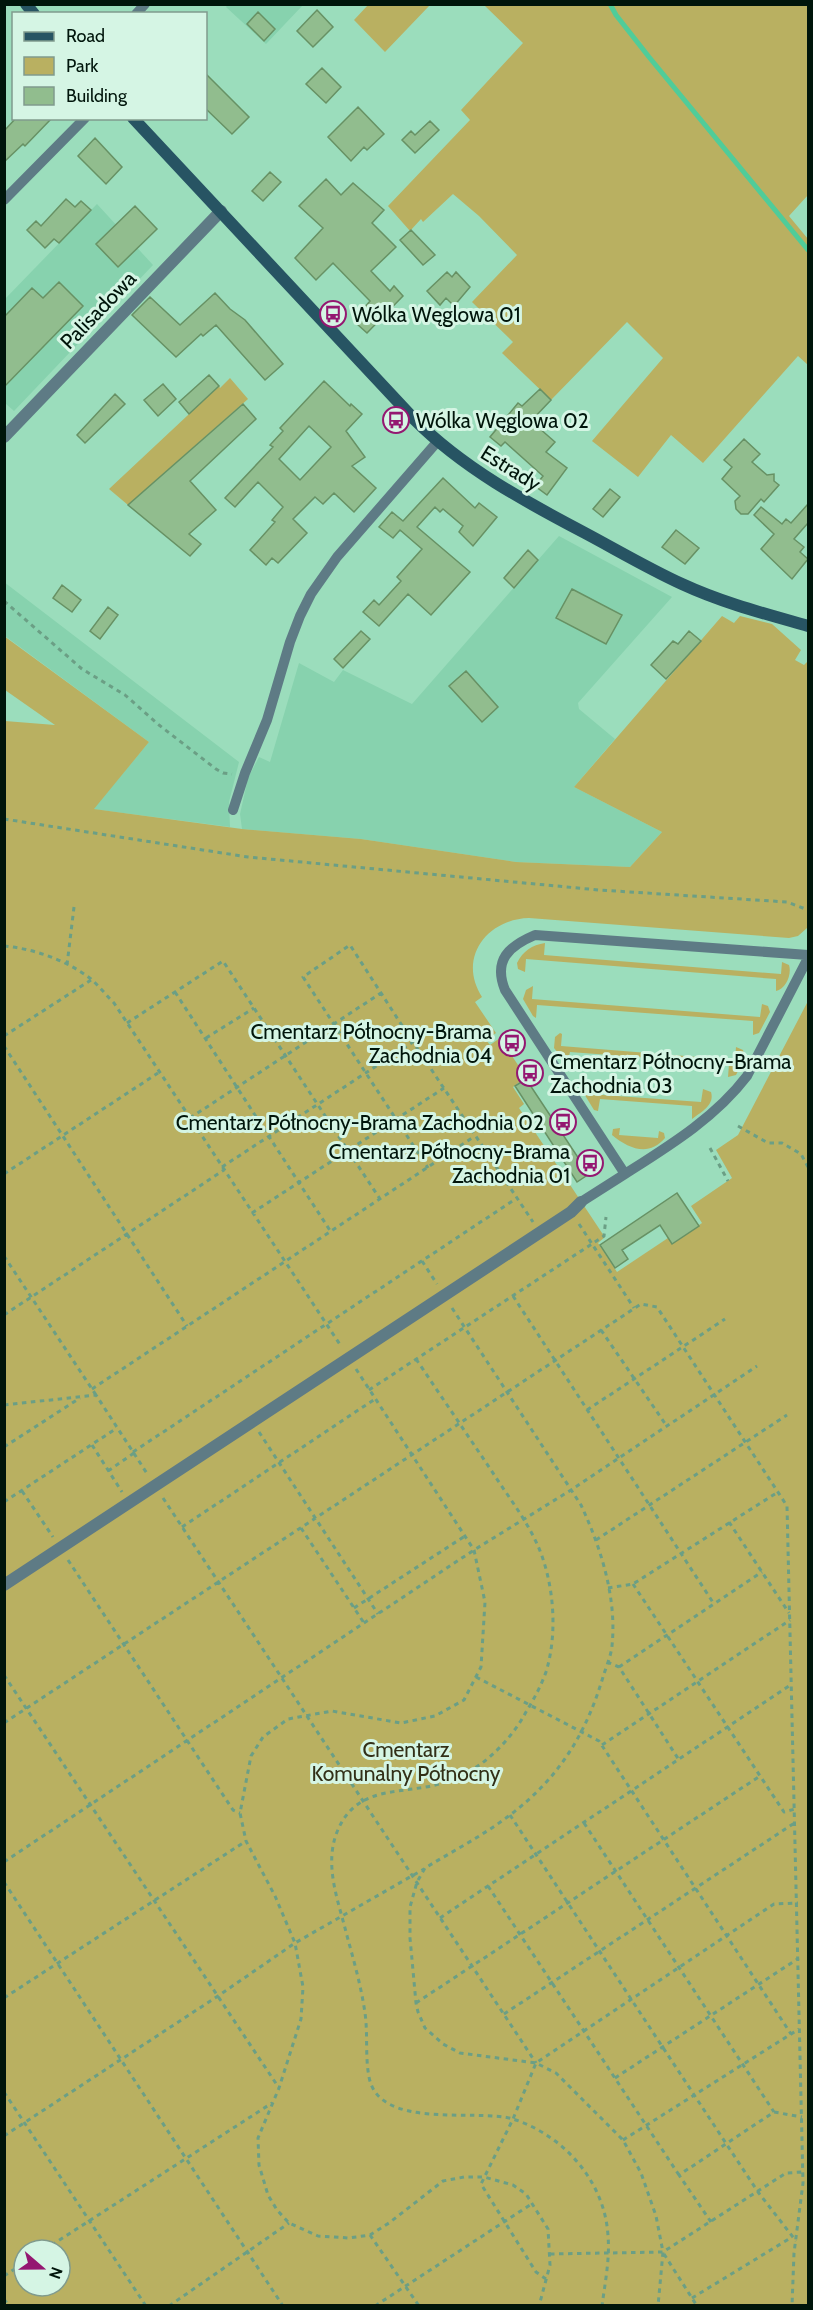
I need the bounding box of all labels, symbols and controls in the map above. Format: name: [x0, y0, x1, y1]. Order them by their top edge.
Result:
legend: [12, 12, 207, 120]
text: Road: [66, 25, 105, 47]
text: Park: [66, 55, 99, 77]
text: Building: [66, 85, 128, 107]
street label: Palisadowa: [55, 266, 141, 354]
bus stop icon: Wólka Węglowa 01: [318, 299, 348, 329]
place label: Wólka Węglowa 01: [352, 302, 520, 327]
bus stop icon: Wólka Węglowa 02: [381, 405, 411, 435]
place label: Wólka Węglowa 02: [416, 408, 589, 433]
street label: Estrady: [476, 440, 546, 496]
place label: Cmentarz Północny-Brama Zachodnia 04: [251, 1019, 492, 1068]
bus stop icon: Cmentarz Północny-Brama Zachodnia 04: [497, 1028, 527, 1058]
place label: Cmentarz Północny-Brama Zachodnia 03: [550, 1049, 791, 1098]
bus stop icon: Cmentarz Północny-Brama Zachodnia 03: [515, 1058, 545, 1088]
bus stop icon: Cmentarz Północny-Brama Zachodnia 02: [548, 1107, 578, 1137]
place label: Cmentarz Północny-Brama Zachodnia 02: [176, 1110, 544, 1135]
place label: Cmentarz Północny-Brama Zachodnia 01: [329, 1139, 570, 1188]
bus stop icon: Cmentarz Północny-Brama Zachodnia 01: [575, 1148, 605, 1178]
park label: Cmentarz Komunalny Północny: [312, 1737, 501, 1786]
north arrow: [12, 2238, 72, 2298]
text: N: [45, 2264, 66, 2282]

